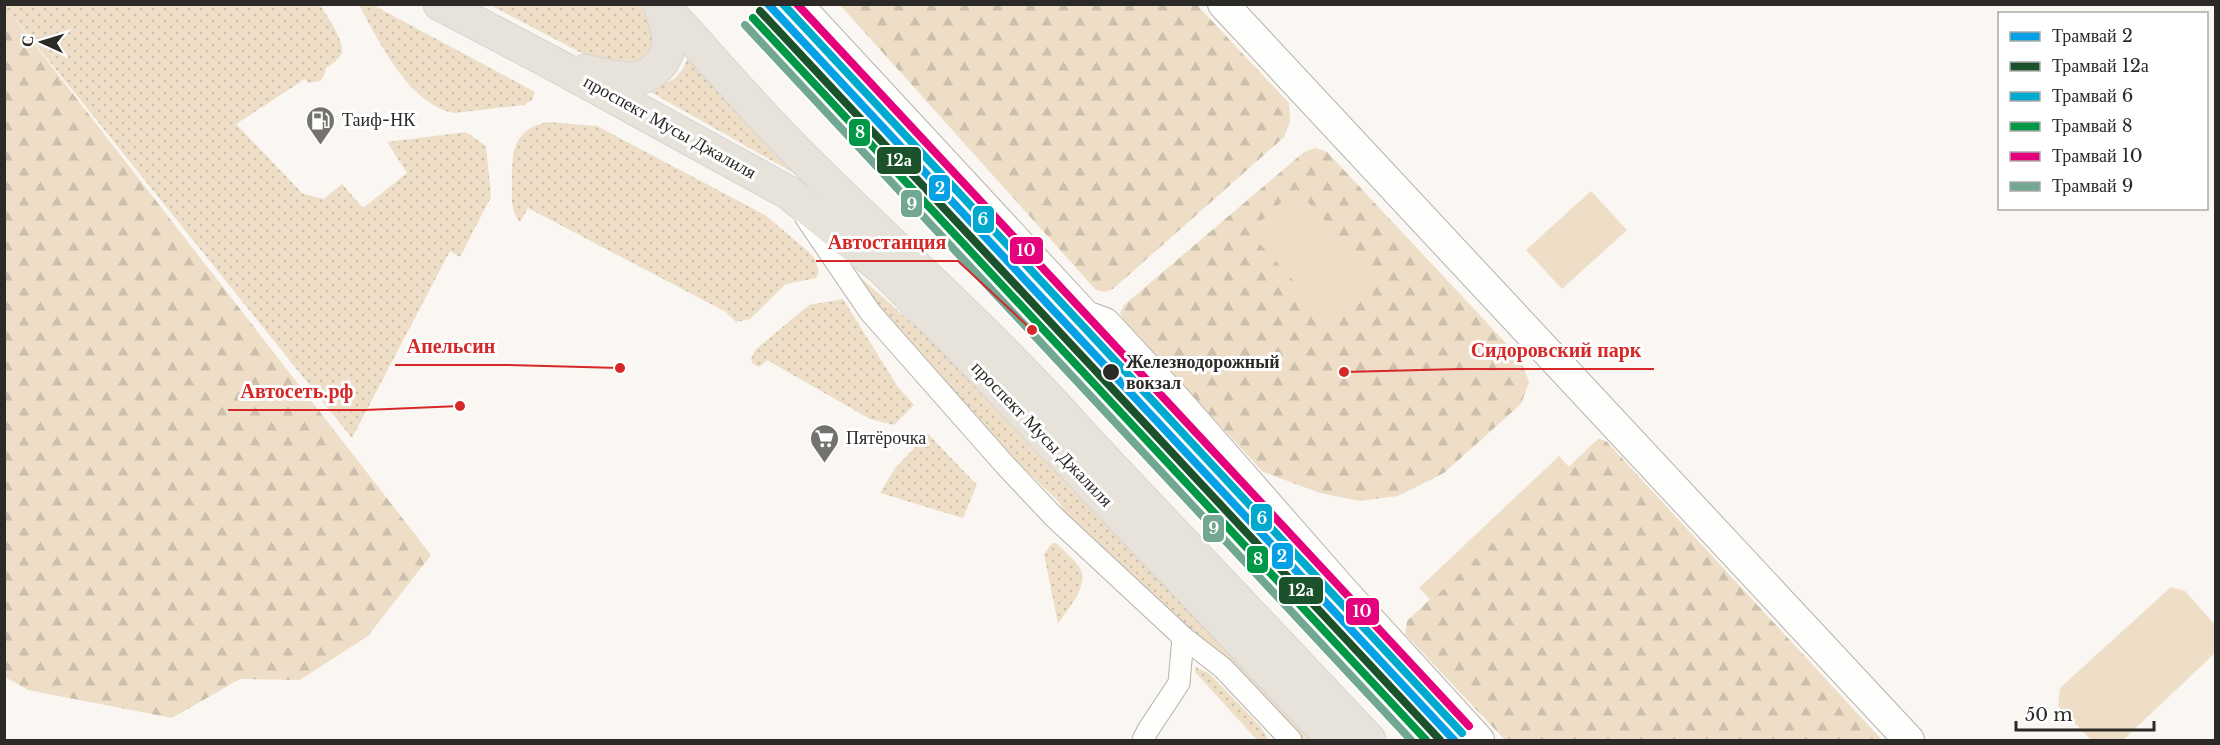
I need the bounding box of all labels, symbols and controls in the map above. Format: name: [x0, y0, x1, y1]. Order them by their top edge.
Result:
north arrow: [12, 12, 72, 72]
legend: [1998, 12, 2208, 210]
text: Трамвай 2: [2052, 25, 2133, 47]
text: С: [17, 34, 37, 47]
text: Трамвай 12а: [2052, 55, 2149, 77]
street label: проспект Мусы Джалиля: [580, 70, 760, 184]
text: Трамвай 6: [2052, 85, 2133, 107]
fuel station icon: Таиф-НК: [305, 104, 337, 146]
place label: Таиф-НК: [342, 109, 416, 131]
text: Трамвай 8: [2052, 115, 2133, 137]
line badge: 8: [848, 118, 871, 147]
text: 8: [855, 122, 865, 142]
text: Трамвай 10: [2052, 145, 2143, 167]
line badge: 12а: [876, 146, 922, 175]
text: 12а: [886, 150, 912, 170]
line badge: 2: [928, 174, 951, 202]
text: Трамвай 9: [2052, 175, 2133, 197]
text: 2: [935, 178, 945, 198]
line badge: 9: [900, 189, 923, 218]
text: 9: [907, 194, 918, 214]
line badge: 6: [972, 205, 995, 234]
text: 6: [978, 209, 989, 229]
callout: Автостанция: [816, 223, 958, 261]
text: Автостанция: [828, 230, 946, 254]
line badge: 10: [1009, 236, 1044, 265]
text: 10: [1016, 240, 1036, 260]
callout: Апельсин: [395, 327, 508, 365]
callout: Сидоровский парк: [1459, 331, 1654, 369]
text: Апельсин: [407, 334, 495, 358]
text: Сидоровский парк: [1471, 338, 1642, 362]
place label: Железнодорожный вокзал: [1126, 351, 1280, 394]
street label: проспект Мусы Джалиля: [967, 357, 1117, 511]
marker: Железнодорожный вокзал: [1101, 362, 1121, 382]
callout: Автосеть.рф: [228, 372, 365, 410]
text: Автосеть.рф: [241, 379, 354, 403]
supermarket icon: Пятёрочка: [809, 422, 841, 464]
place label: Пятёрочка: [846, 427, 926, 449]
line badge: 6: [1250, 503, 1273, 532]
text: 6: [1257, 508, 1268, 528]
line badge: 9: [1202, 514, 1225, 543]
text: 9: [1209, 518, 1220, 538]
line badge: 2: [1271, 542, 1294, 570]
line badge: 8: [1246, 545, 1269, 574]
text: 2: [1277, 546, 1287, 566]
text: 8: [1253, 549, 1263, 569]
line badge: 12а: [1278, 576, 1324, 605]
text: 12а: [1288, 580, 1314, 600]
line badge: 10: [1345, 597, 1380, 626]
text: 10: [1352, 601, 1372, 621]
scale bar: [2016, 694, 2154, 732]
text: 50 m: [2025, 704, 2073, 726]

